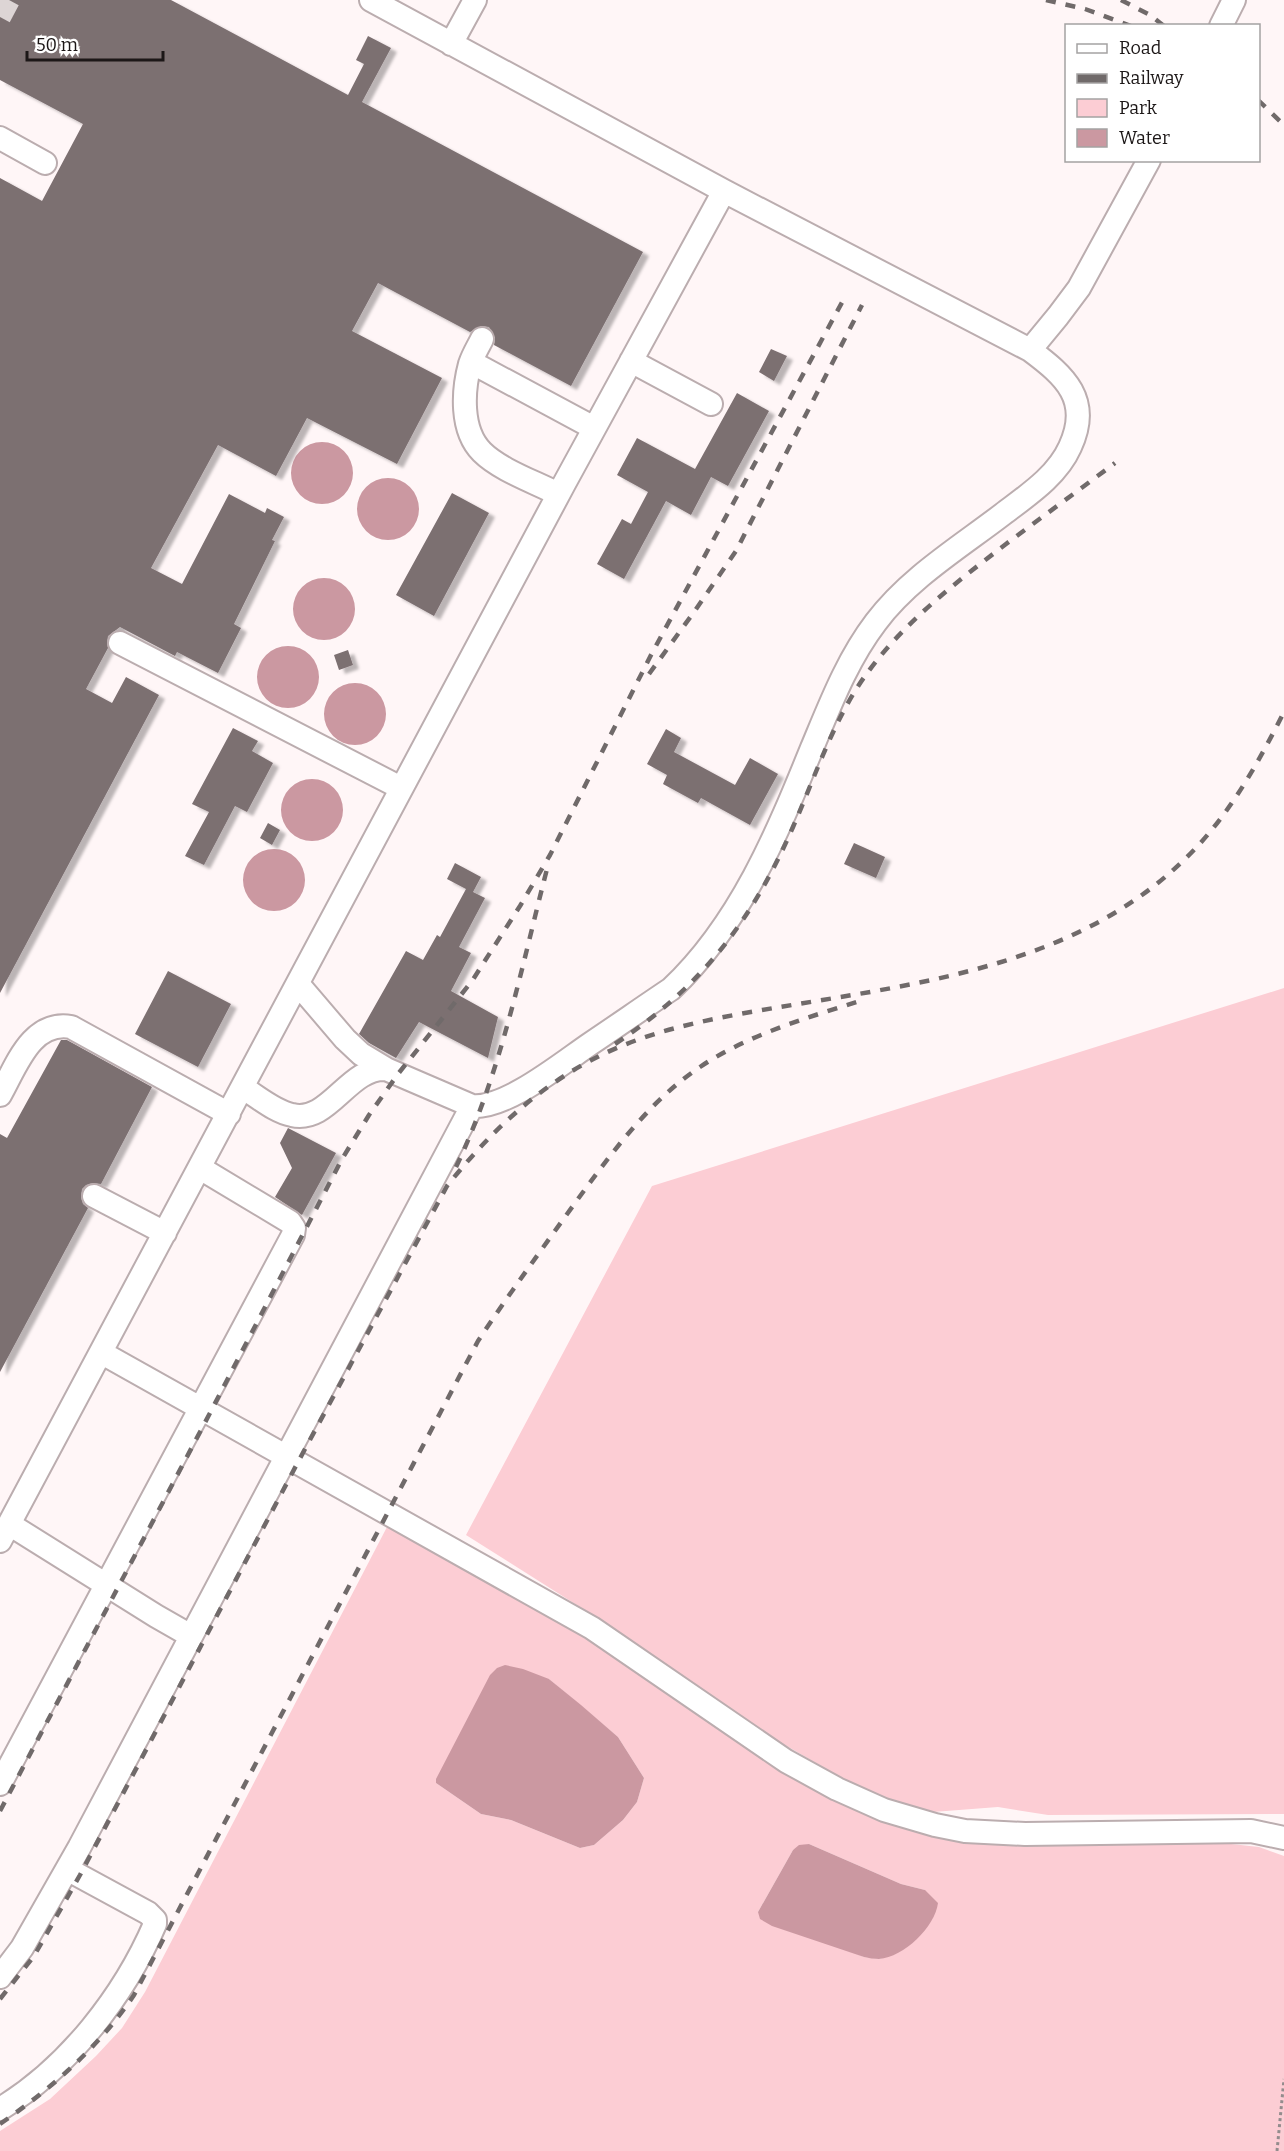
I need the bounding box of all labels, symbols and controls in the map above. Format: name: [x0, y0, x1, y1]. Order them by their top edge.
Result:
scale bar: [27, 24, 164, 62]
legend: [1065, 24, 1260, 162]
text: 50 m: [36, 34, 78, 56]
text: Road: [1119, 37, 1162, 59]
text: Railway: [1119, 67, 1184, 89]
text: Park: [1119, 97, 1158, 119]
text: Water: [1119, 127, 1170, 149]

